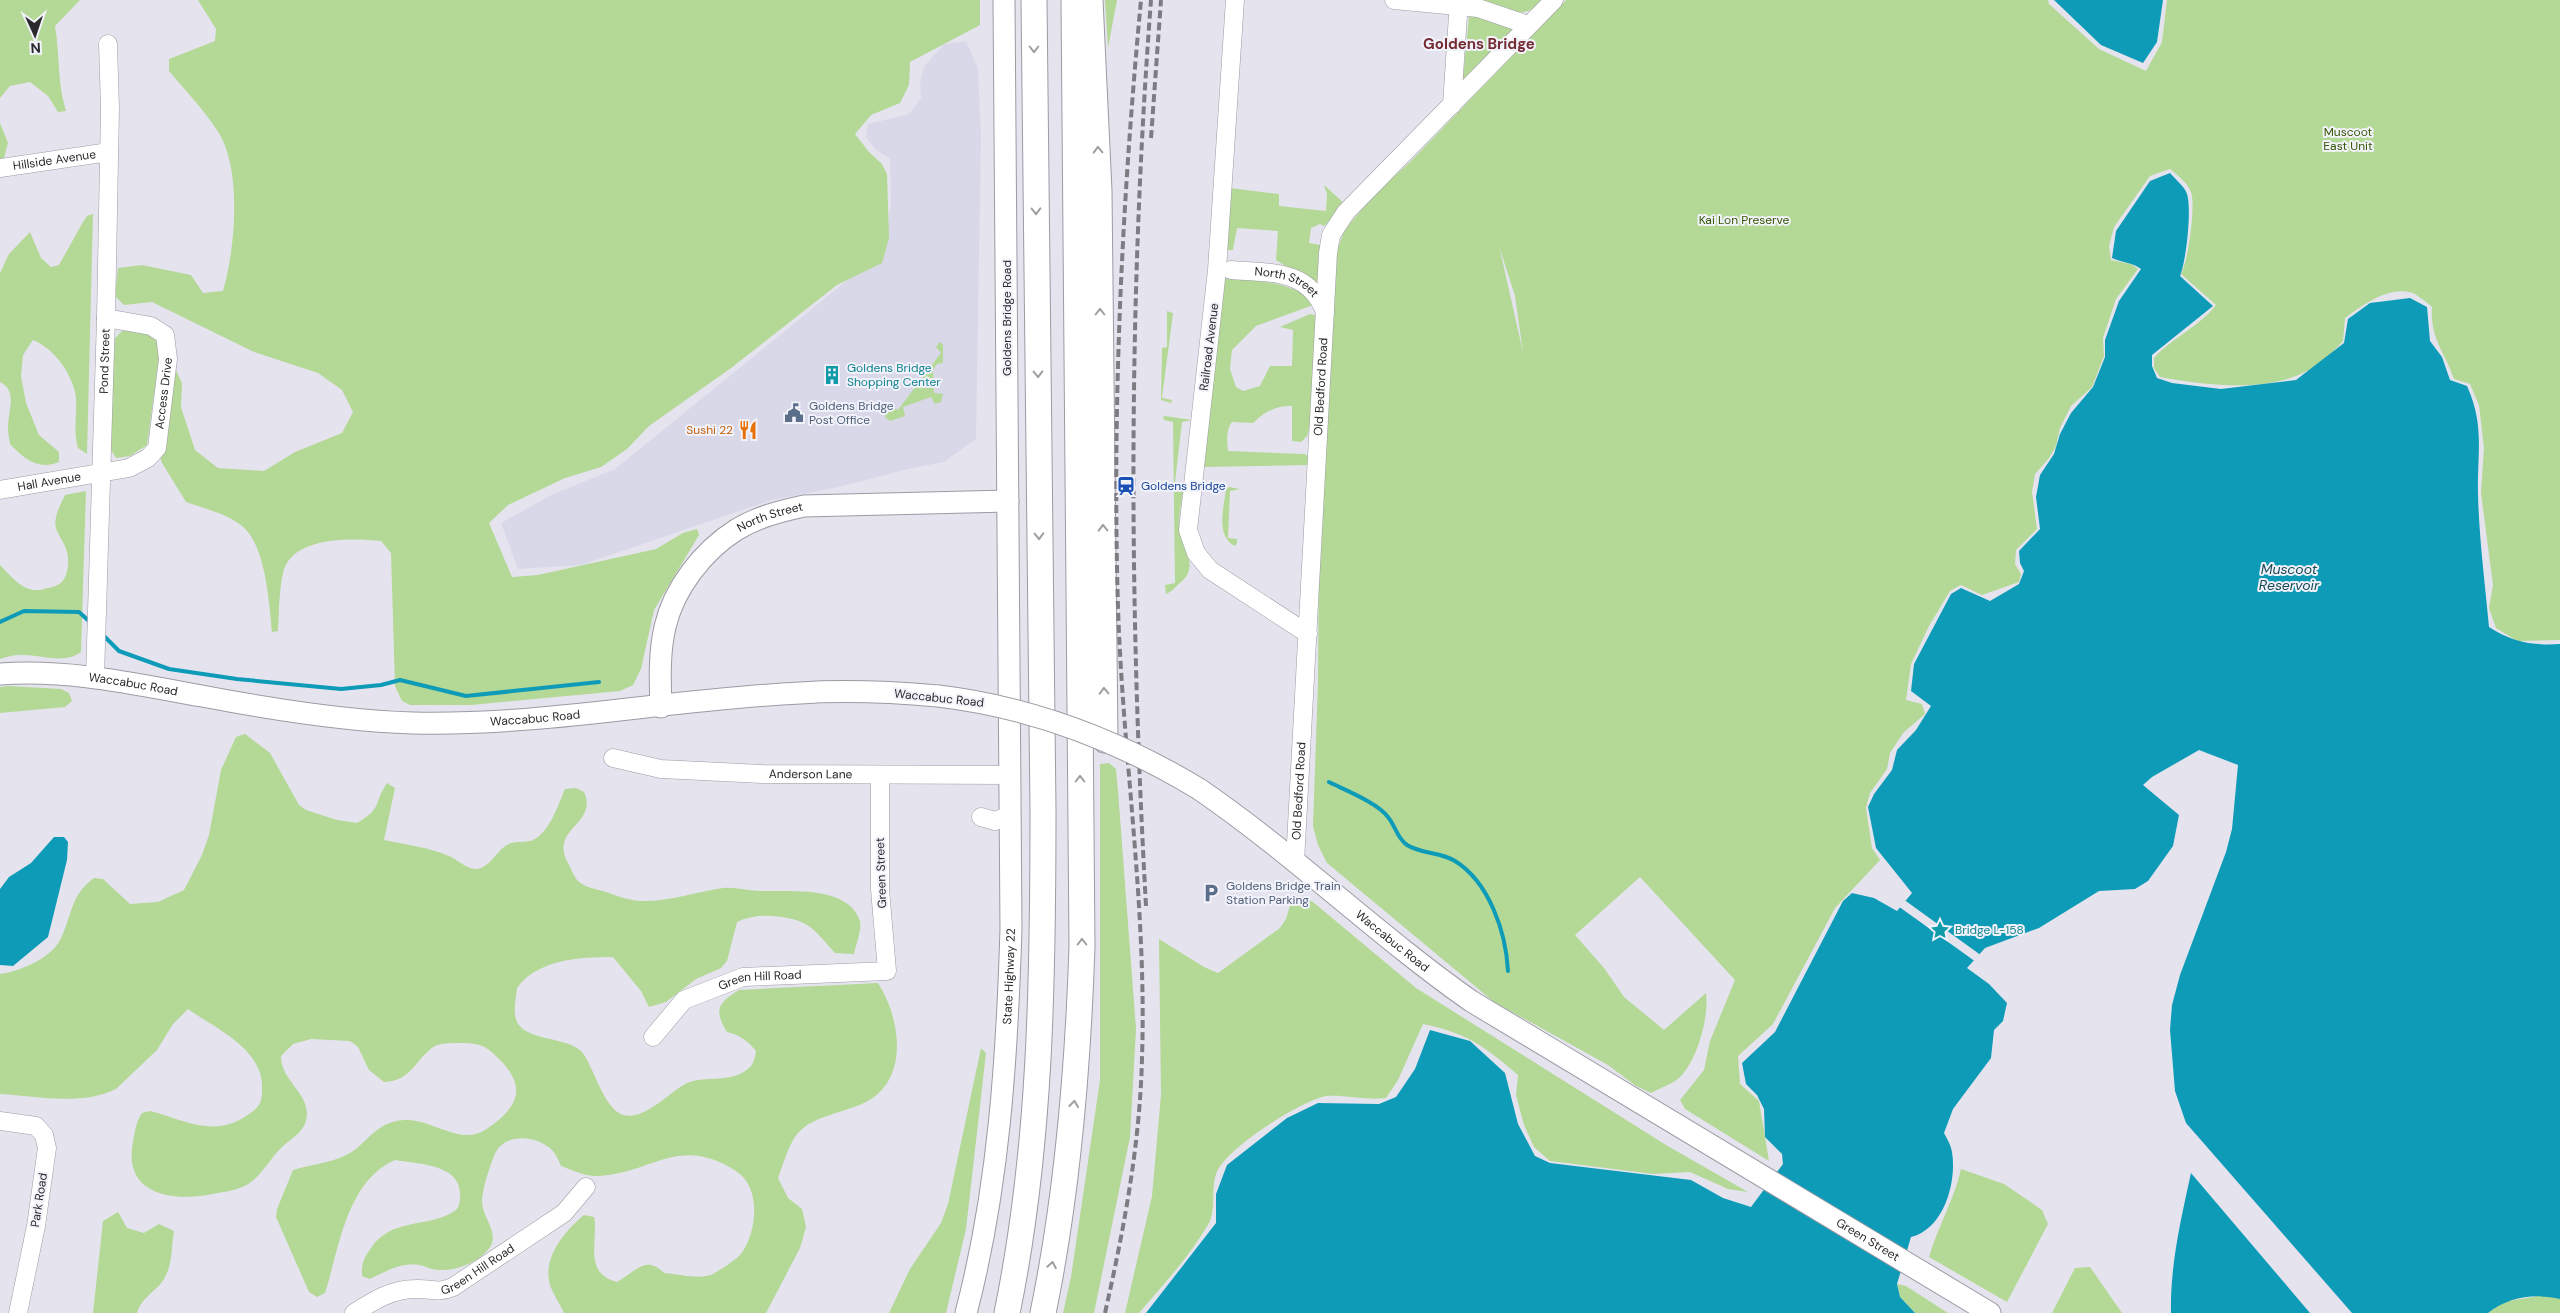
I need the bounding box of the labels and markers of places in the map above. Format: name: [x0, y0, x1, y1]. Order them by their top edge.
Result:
place label: Goldens Bridge Shopping Center: [847, 360, 941, 390]
building icon: Goldens Bridge Shopping Center: [821, 364, 843, 386]
place label: Goldens Bridge Post Office: [809, 398, 894, 428]
public building icon: Goldens Bridge Post Office: [783, 402, 805, 424]
restaurant icon: Sushi 22: [737, 419, 759, 441]
place label: Sushi 22: [686, 422, 733, 438]
station icon: Goldens Bridge: [1115, 475, 1137, 497]
place label: Goldens Bridge: [1141, 478, 1226, 494]
place label: Goldens Bridge Train Station Parking: [1226, 878, 1341, 908]
parking icon: Goldens Bridge Train Station Parking: [1200, 882, 1222, 904]
place icon: Bridge L-158: [1929, 919, 1951, 941]
place label: Bridge L-158: [1955, 922, 2024, 938]

